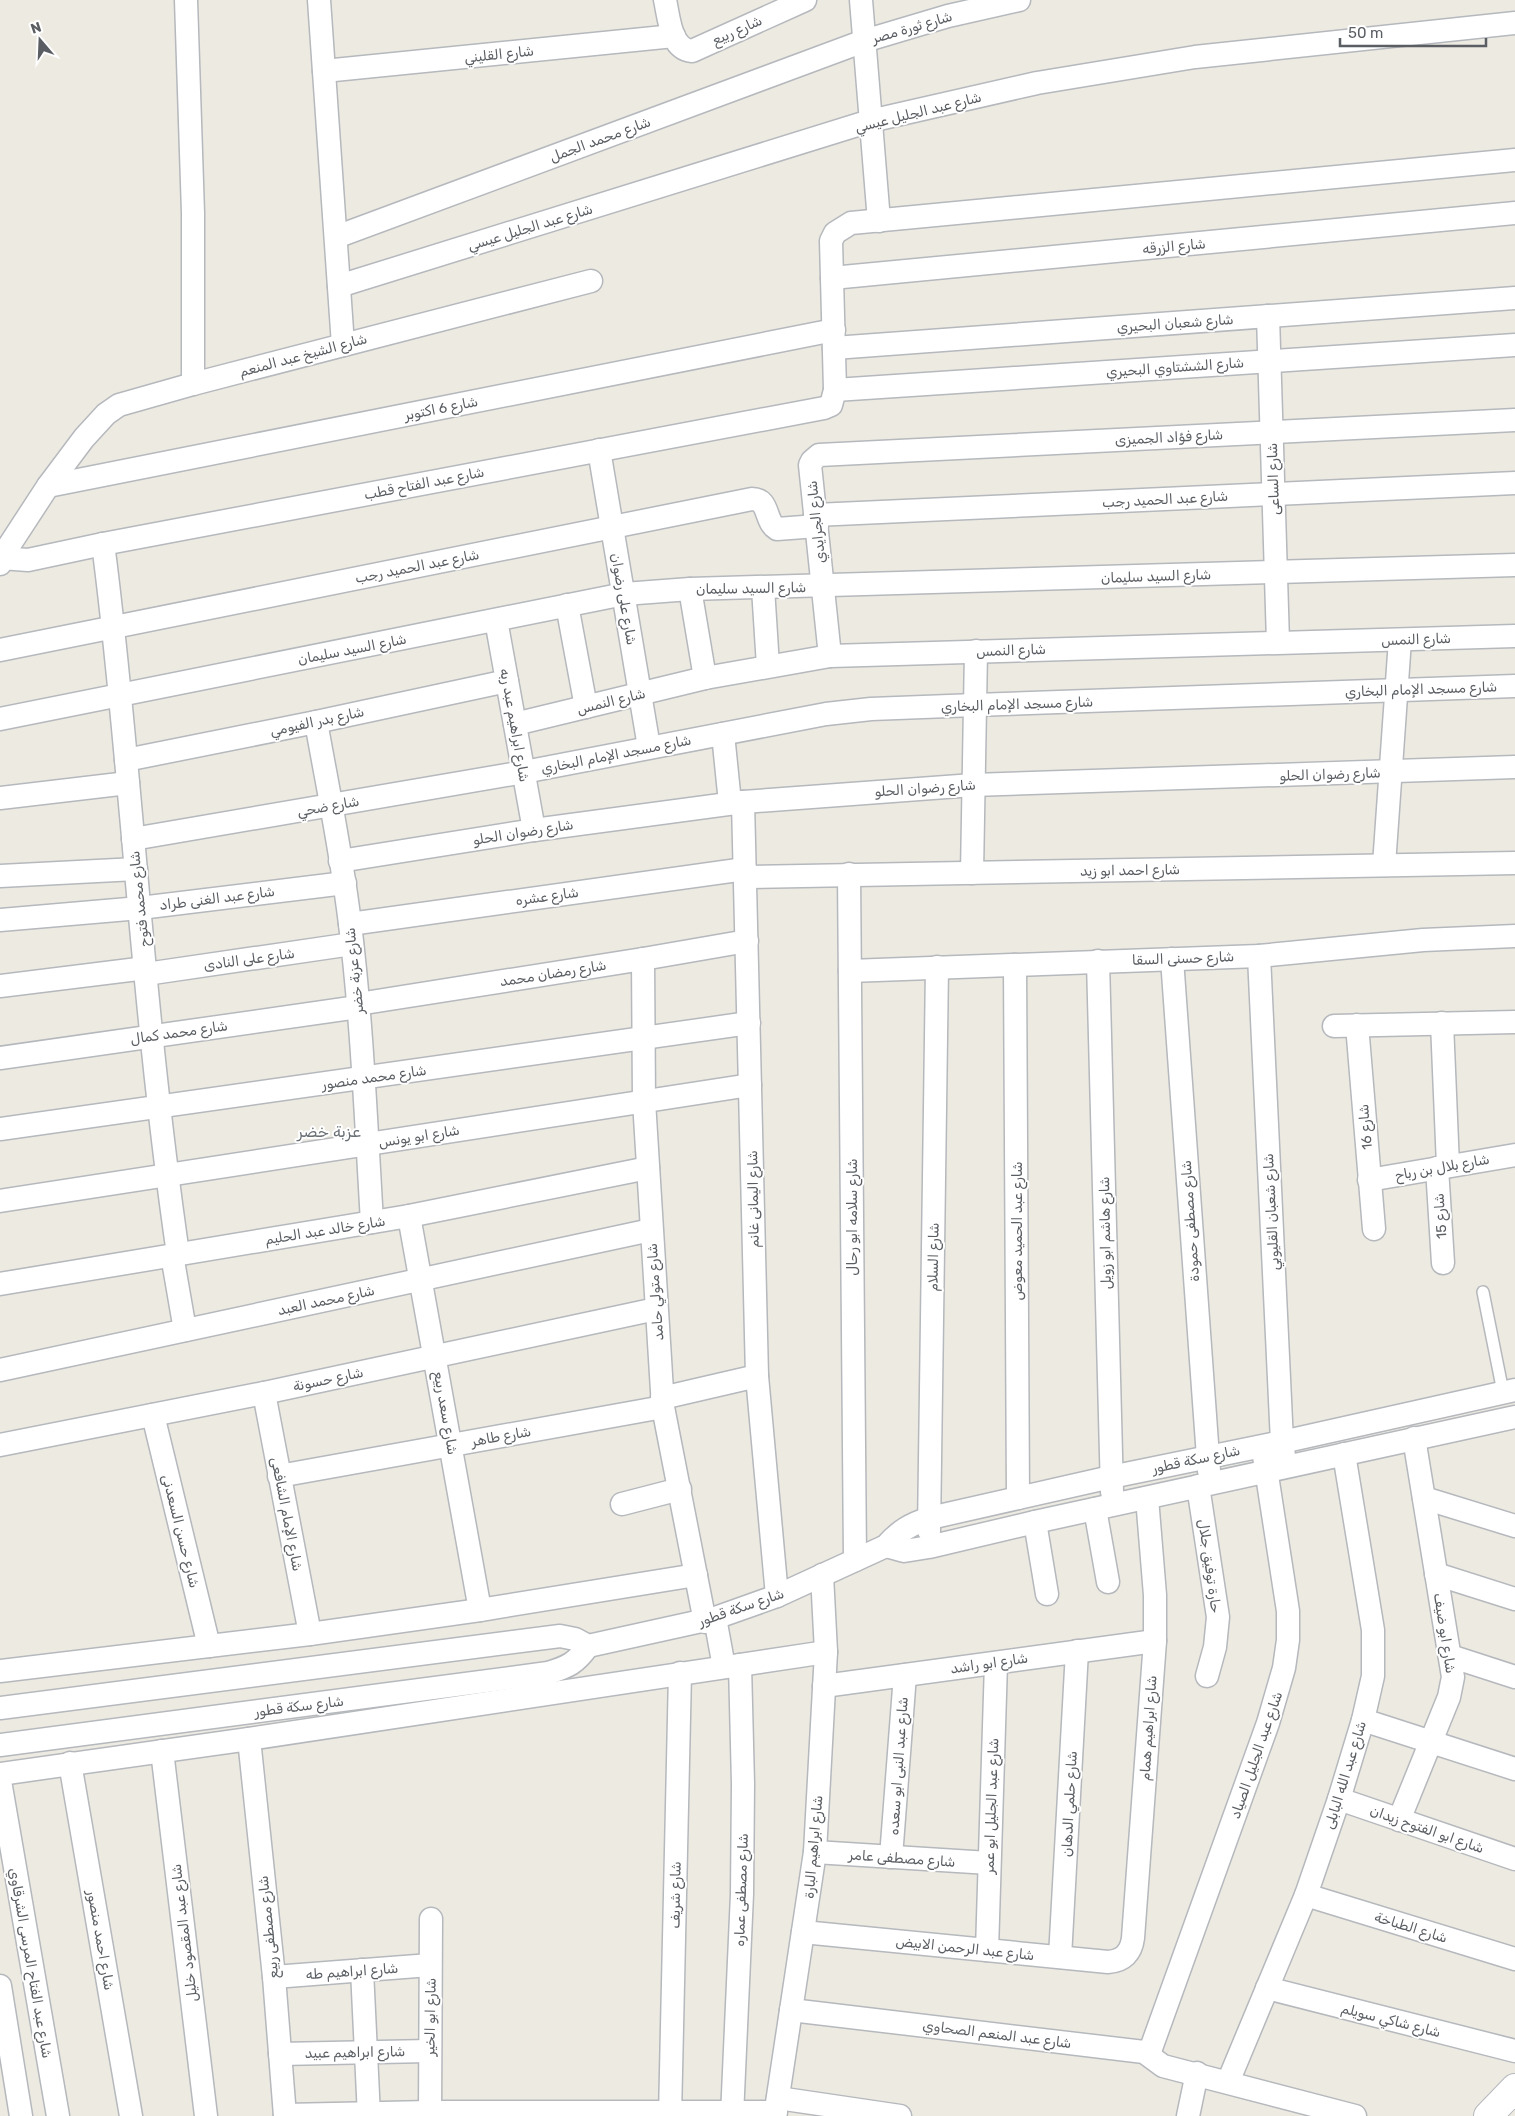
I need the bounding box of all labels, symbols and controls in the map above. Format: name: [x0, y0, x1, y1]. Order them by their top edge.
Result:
street label: شارع ثورة مصر: [869, 8, 955, 49]
street label: شارع ربيع: [710, 12, 765, 51]
north arrow: [15, 15, 65, 65]
scale bar: [1340, 15, 1486, 47]
text: N: [28, 19, 43, 38]
text: 50 m: [1348, 24, 1383, 42]
street label: شارع القليني: [463, 42, 535, 69]
street label: شارع عبد الجليل عيسي: [853, 89, 984, 138]
street label: شارع محمد الجمل: [547, 113, 654, 168]
street label: شارع عبد الجليل عيسي: [466, 200, 595, 257]
street label: شارع الزرقه: [1142, 235, 1207, 260]
street label: شارع شعبان البحيري: [1116, 311, 1234, 338]
street label: شارع الشيخ عبد المنعم: [237, 330, 369, 383]
street label: شارع الششتاوي البحيري: [1105, 354, 1245, 383]
street label: شارع 6 اكتوبر: [402, 393, 480, 426]
street label: شارع فؤاد الجميزى: [1114, 426, 1224, 451]
street label: شارع الساعى: [1264, 442, 1285, 516]
street label: شارع عبد الفتاح قطب: [363, 463, 486, 505]
street label: شارع الجرايدي: [804, 480, 831, 564]
street label: شارع عبد الحميد رجب: [1102, 488, 1229, 513]
street label: شارع عبد الحميد رجب: [354, 546, 481, 589]
street label: شارع على رضوان: [605, 552, 640, 647]
street label: شارع السيد سليمان: [1101, 566, 1212, 589]
street label: شارع السيد سليمان: [696, 579, 806, 600]
street label: شارع النمس: [1381, 630, 1451, 651]
street label: شارع السيد سليمان: [296, 631, 408, 670]
street label: شارع النمس: [976, 641, 1046, 662]
street label: شارع ابراهيم عبد ربه: [494, 667, 533, 784]
street label: شارع مسجد الإمام البخاري: [1345, 678, 1498, 703]
street label: شارع النمس: [575, 685, 648, 720]
street label: شارع مسجد الإمام البخاري: [941, 693, 1094, 718]
street label: شارع بدر الفيومي: [268, 703, 366, 742]
street label: شارع مسجد الإمام البخاري: [540, 732, 693, 779]
street label: شارع رضوان الحلو: [1279, 764, 1381, 787]
street label: شارع رضوان الحلو: [874, 776, 976, 803]
street label: شارع ضحي: [296, 793, 361, 822]
street label: شارع رضوان الحلو: [472, 816, 575, 851]
street label: شارع محمد فتوح: [126, 850, 155, 948]
street label: شارع احمد ابو زيد: [1080, 861, 1180, 882]
street label: شارع عبد الغنى طراد: [158, 883, 276, 916]
street label: شارع عشره: [514, 884, 580, 911]
street label: شارع عزبة خضر: [341, 927, 370, 1016]
street label: شارع على النادى: [202, 945, 296, 976]
street label: شارع حسنى السقا: [1132, 948, 1235, 971]
street label: شارع رمضان محمد: [499, 957, 608, 992]
street label: شارع محمد كمال: [129, 1017, 229, 1050]
street label: شارع محمد منصور: [320, 1062, 428, 1095]
street label: شارع 16: [1355, 1103, 1378, 1151]
district label: عزبة خضر: [296, 1122, 361, 1142]
street label: شارع ابو يونس: [377, 1122, 461, 1153]
street label: شارع اليمانى غانم: [744, 1150, 765, 1248]
street label: شارع بلال بن رباح: [1393, 1151, 1491, 1186]
street label: شارع شعبان القليوبي: [1260, 1153, 1285, 1271]
street label: شارع سلامه ابو رحال: [844, 1158, 863, 1276]
street label: شارع مصطفى حمودة: [1178, 1159, 1205, 1282]
street label: شارع عبد الحميد معوض: [1009, 1161, 1028, 1301]
street label: شارع هاشم ابو زويل: [1096, 1176, 1117, 1290]
street label: شارع 15: [1430, 1192, 1453, 1239]
street label: شارع خالد عبد الحليم: [264, 1213, 387, 1250]
street label: شارع السلام: [924, 1222, 945, 1292]
street label: شارع متولي حامد: [644, 1243, 669, 1341]
street label: شارع محمد العبد: [276, 1282, 377, 1321]
street label: شارع حسونة: [291, 1364, 365, 1397]
street label: شارع سعد ربيع: [428, 1370, 461, 1456]
street label: شارع طاهر: [469, 1423, 533, 1452]
street label: شارع سكة قطور: [1149, 1442, 1242, 1479]
street label: شارع الإمام الشافعى: [265, 1456, 306, 1573]
street label: شارع حسن السعدنى: [156, 1473, 203, 1590]
street label: حارة توفيق جلال: [1195, 1518, 1225, 1614]
street label: شارع سكة قطور: [695, 1585, 787, 1632]
street label: شارع ابو ضيف: [1428, 1592, 1459, 1675]
street label: شارع ابو راشد: [949, 1650, 1029, 1679]
street label: شارع ابراهيم همام: [1136, 1675, 1163, 1781]
street label: شارع عبد الجليل الصياد: [1227, 1689, 1288, 1822]
street label: شارع سكة قطور: [252, 1693, 345, 1723]
street label: شارع عبد النبى ابو سعده: [885, 1696, 914, 1836]
street label: شارع عبد الله البابلى: [1321, 1719, 1372, 1832]
street label: شارع عبد الجليل ابو عمر: [981, 1738, 1004, 1875]
street label: شارع حلمي الدهان: [1058, 1751, 1083, 1858]
street label: شارع ابراهيم البارة: [801, 1795, 828, 1900]
street label: شارع ابو الفتوح زيدان: [1367, 1802, 1486, 1859]
street label: شارع مصطفى عماره: [731, 1833, 754, 1947]
street label: شارع مصطفى عامر: [847, 1846, 956, 1873]
street label: شارع شريف: [666, 1861, 687, 1929]
street label: شارع عبد المقصود خليل: [168, 1863, 203, 2003]
street label: شارع عبد الفتاح المرسى الشرقاوي: [3, 1867, 56, 2060]
street label: شارع مصطفى ربيع: [255, 1875, 284, 1979]
street label: شارع احمد منصور: [81, 1888, 118, 1992]
street label: شارع الطباخة: [1372, 1908, 1449, 1949]
street label: شارع عبد الرحمن الابيض: [895, 1933, 1035, 1966]
street label: شارع ابراهيم طه: [305, 1960, 399, 1985]
street label: شارع ابو الخير: [421, 1978, 442, 2057]
street label: شارع شاكي سويلم: [1339, 2000, 1442, 2043]
street label: شارع عبد المنعم الصحاوي: [921, 2017, 1072, 2054]
street label: شارع ابراهيم عبيد: [305, 2043, 405, 2064]

